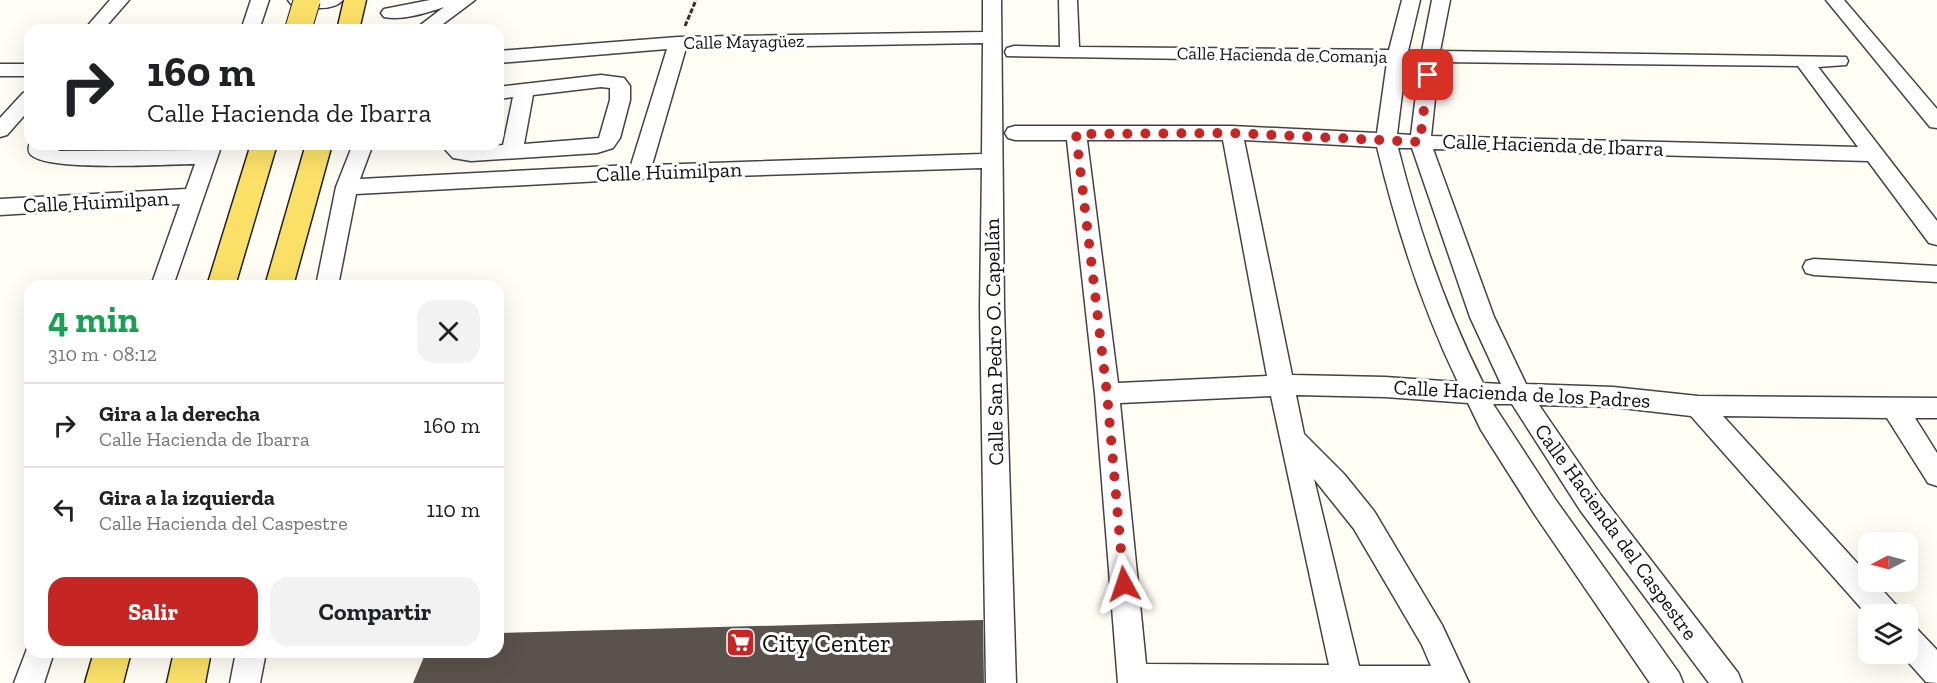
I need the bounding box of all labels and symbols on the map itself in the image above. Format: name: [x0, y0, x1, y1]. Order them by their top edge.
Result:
street label: Calle Mayagüez: [683, 30, 805, 54]
street label: Calle Hacienda de Comanja: [1177, 42, 1388, 68]
pin: [1402, 49, 1453, 100]
street label: Calle Hacienda de Ibarra: [1442, 128, 1664, 161]
street label: Calle Huimilpan: [596, 156, 742, 187]
street label: Calle Huimilpan: [22, 185, 169, 218]
street label: Calle San Pedro O. Capellán: [979, 218, 1008, 466]
street label: Calle Hacienda de los Padres: [1393, 374, 1651, 413]
street label: Calle Hacienda del Caspestre: [1530, 419, 1703, 645]
north arrow: [1858, 532, 1918, 592]
position arrow: [1092, 552, 1156, 616]
supermarket icon: City Center: [725, 627, 757, 659]
place label: City Center: [762, 627, 891, 659]

